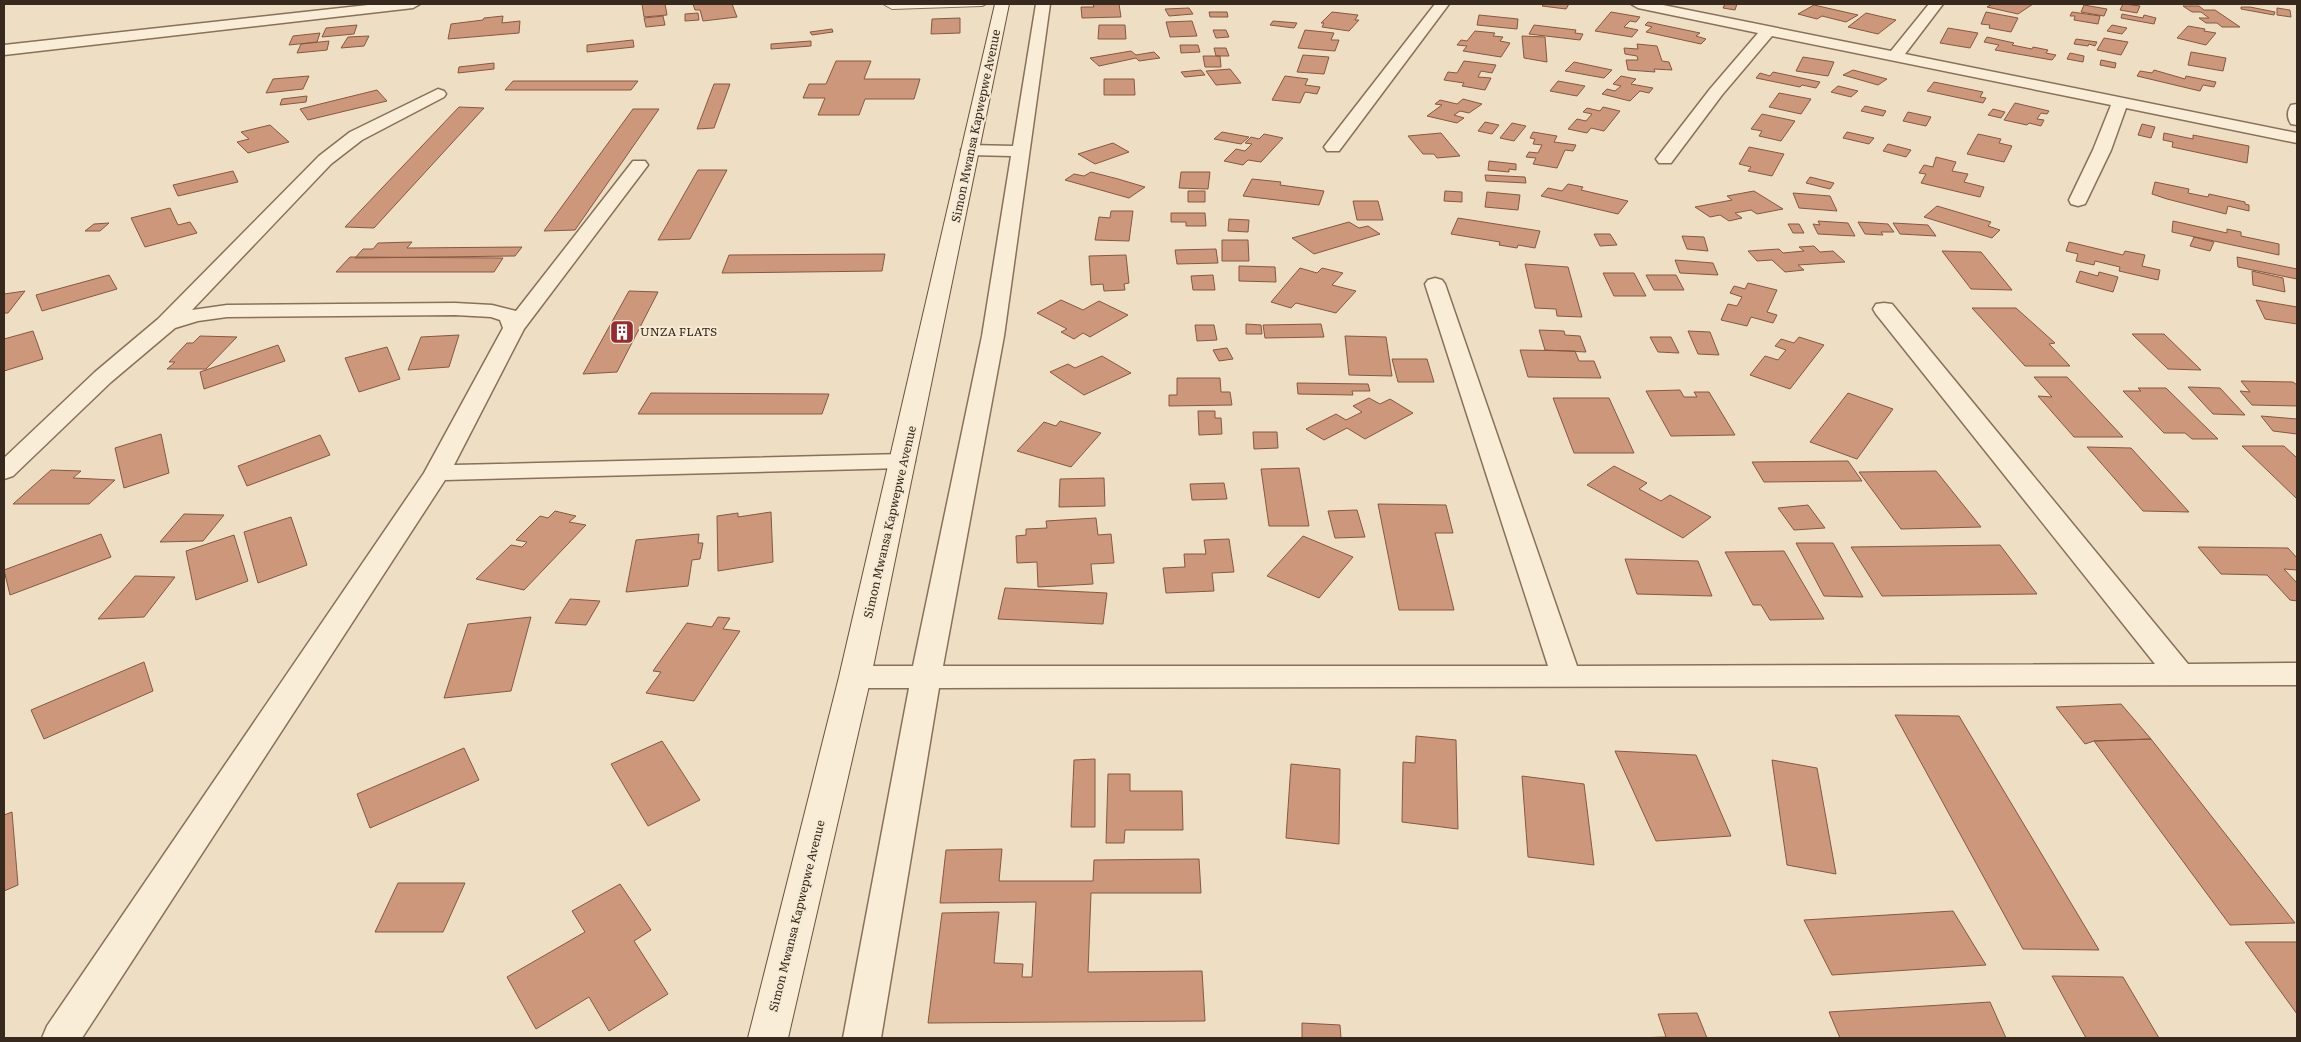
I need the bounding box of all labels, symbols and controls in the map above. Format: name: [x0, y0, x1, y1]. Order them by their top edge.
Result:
street label: Simon Mwansa Kapwepwe Avenue: [946, 27, 1004, 224]
building icon: UNZA FLATS: [609, 319, 635, 345]
place label: UNZA FLATS: [640, 322, 717, 340]
street label: Simon Mwansa Kapwepwe Avenue: [858, 424, 920, 620]
street label: Simon Mwansa Kapwepwe Avenue: [763, 818, 829, 1014]

